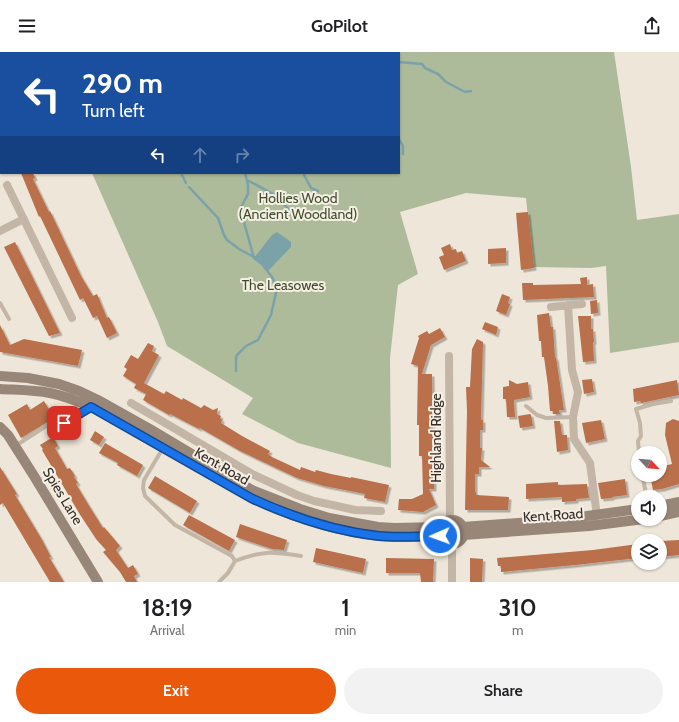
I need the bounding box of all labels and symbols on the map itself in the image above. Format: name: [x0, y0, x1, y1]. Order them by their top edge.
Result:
park label: Hollies Wood (Ancient Woodland): [239, 189, 357, 223]
park label: The Leasowes: [242, 276, 324, 294]
street label: Highland Ridge: [427, 393, 445, 483]
pin: [47, 406, 81, 440]
street label: Kent Road: [191, 443, 253, 489]
north arrow: [631, 446, 667, 482]
street label: Spies Lane: [39, 464, 87, 528]
street label: Kent Road: [522, 504, 584, 526]
position arrow: [419, 515, 461, 557]

